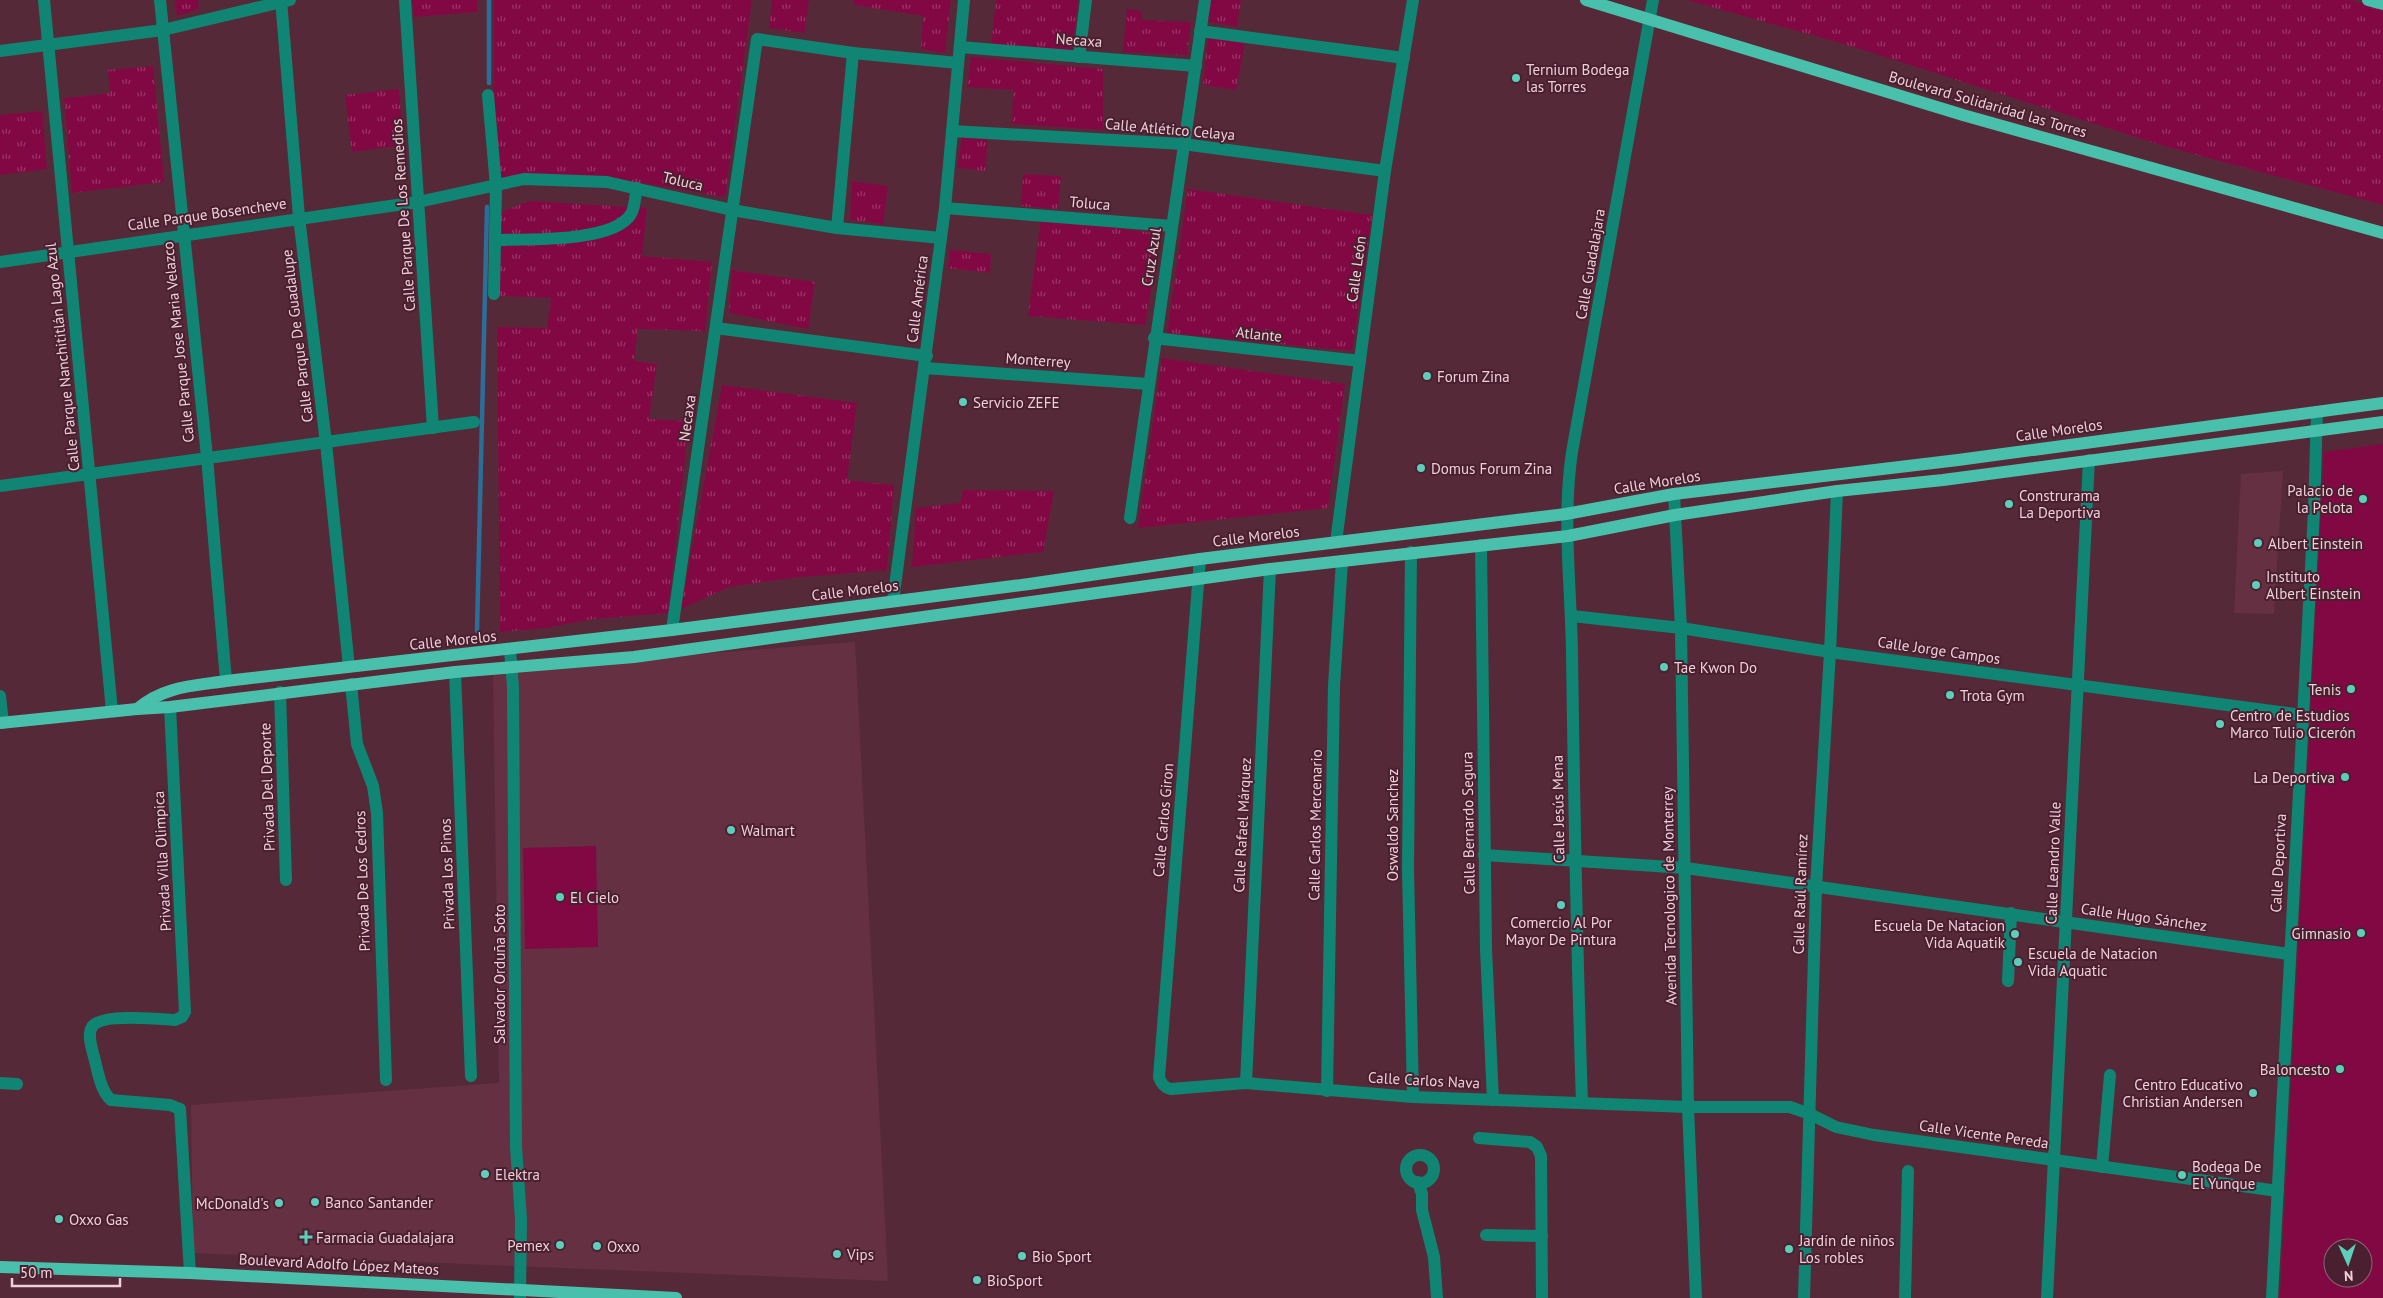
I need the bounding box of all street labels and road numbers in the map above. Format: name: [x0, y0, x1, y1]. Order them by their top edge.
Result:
street label: Necaxa: [1055, 29, 1103, 51]
street label: Boulevard Solidaridad las Torres: [1887, 67, 2089, 141]
street label: Calle Atlético Celaya: [1104, 114, 1236, 144]
street label: Calle Parque De Los Remedios: [387, 118, 419, 312]
street label: Toluca: [661, 167, 705, 195]
street label: Toluca: [1069, 192, 1111, 214]
street label: Calle Parque Bosencheve: [126, 193, 288, 235]
street label: Calle Guadalajara: [1571, 207, 1609, 321]
street label: Cruz Azul: [1137, 226, 1165, 288]
street label: Calle León: [1342, 235, 1370, 303]
street label: Calle Parque Nanchititlán Lago Azul: [40, 241, 83, 472]
street label: Calle Parque Jose Maria Velazco: [158, 241, 198, 443]
street label: Calle Parque De Guadalupe: [277, 248, 317, 424]
street label: Calle América: [902, 254, 932, 344]
street label: Atlante: [1235, 322, 1283, 346]
street label: Monterrey: [1005, 348, 1071, 372]
street label: Necaxa: [674, 393, 700, 443]
street label: Calle Morelos: [2014, 415, 2104, 445]
street label: Calle Morelos: [1612, 466, 1702, 498]
street label: Calle Morelos: [1211, 521, 1301, 551]
street label: Calle Morelos: [810, 575, 900, 605]
street label: Calle Morelos: [408, 626, 498, 654]
street label: Calle Jorge Campos: [1876, 632, 2002, 668]
street label: Privada Del Deporte: [255, 722, 279, 852]
street label: Calle Carlos Mercenario: [1304, 749, 1326, 901]
street label: Calle Bernardo Segura: [1457, 752, 1479, 894]
street label: Calle Jesús Mena: [1548, 755, 1568, 863]
street label: Calle Rafael Márquez: [1229, 757, 1255, 893]
street label: Calle Carlos Giron: [1149, 762, 1177, 878]
street label: Oswaldo Sanchez: [1383, 769, 1402, 881]
street label: Avenida Tecnologico de Monterrey: [1658, 786, 1680, 1006]
street label: Privada Villa Olimpica: [149, 790, 175, 932]
street label: Calle Leandro Valle: [2041, 801, 2065, 925]
street label: Privada De Los Cedros: [350, 810, 374, 952]
street label: Calle Deportiva: [2266, 813, 2290, 913]
street label: Privada Los Pinos: [436, 818, 458, 930]
street label: Calle Raúl Ramírez: [1788, 833, 1812, 955]
street label: Calle Hugo Sánchez: [2080, 899, 2208, 935]
street label: Salvador Orduña Soto: [490, 904, 509, 1044]
street label: Calle Carlos Nava: [1368, 1068, 1480, 1092]
street label: Calle Vicente Pereda: [1918, 1115, 2050, 1153]
street label: Boulevard Adolfo López Mateos: [238, 1249, 440, 1279]

